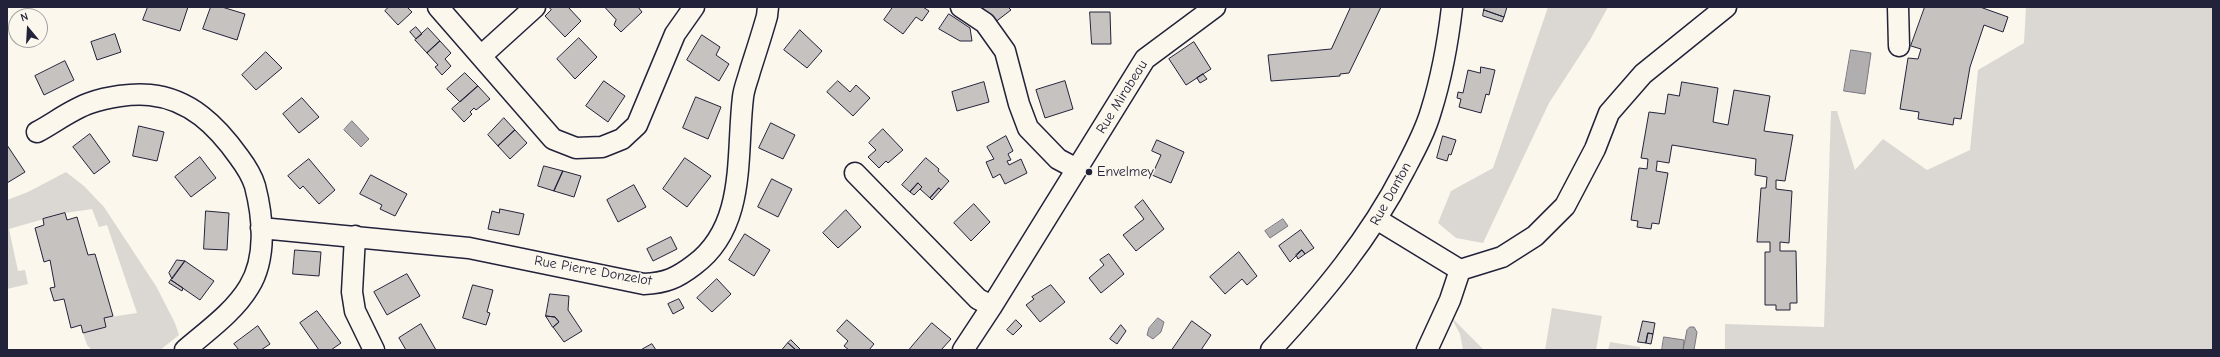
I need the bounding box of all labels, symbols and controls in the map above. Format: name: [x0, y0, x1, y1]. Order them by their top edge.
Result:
north arrow: [8, 8, 48, 48]
text: N: [19, 10, 30, 24]
street label: Rue Mirabeau: [1093, 57, 1151, 137]
street label: Rue Danton: [1367, 159, 1415, 229]
place label: Envelmey: [1097, 164, 1154, 180]
marker: Envelmey: [1084, 167, 1094, 177]
street label: Rue Pierre Donzelot: [533, 252, 653, 290]

